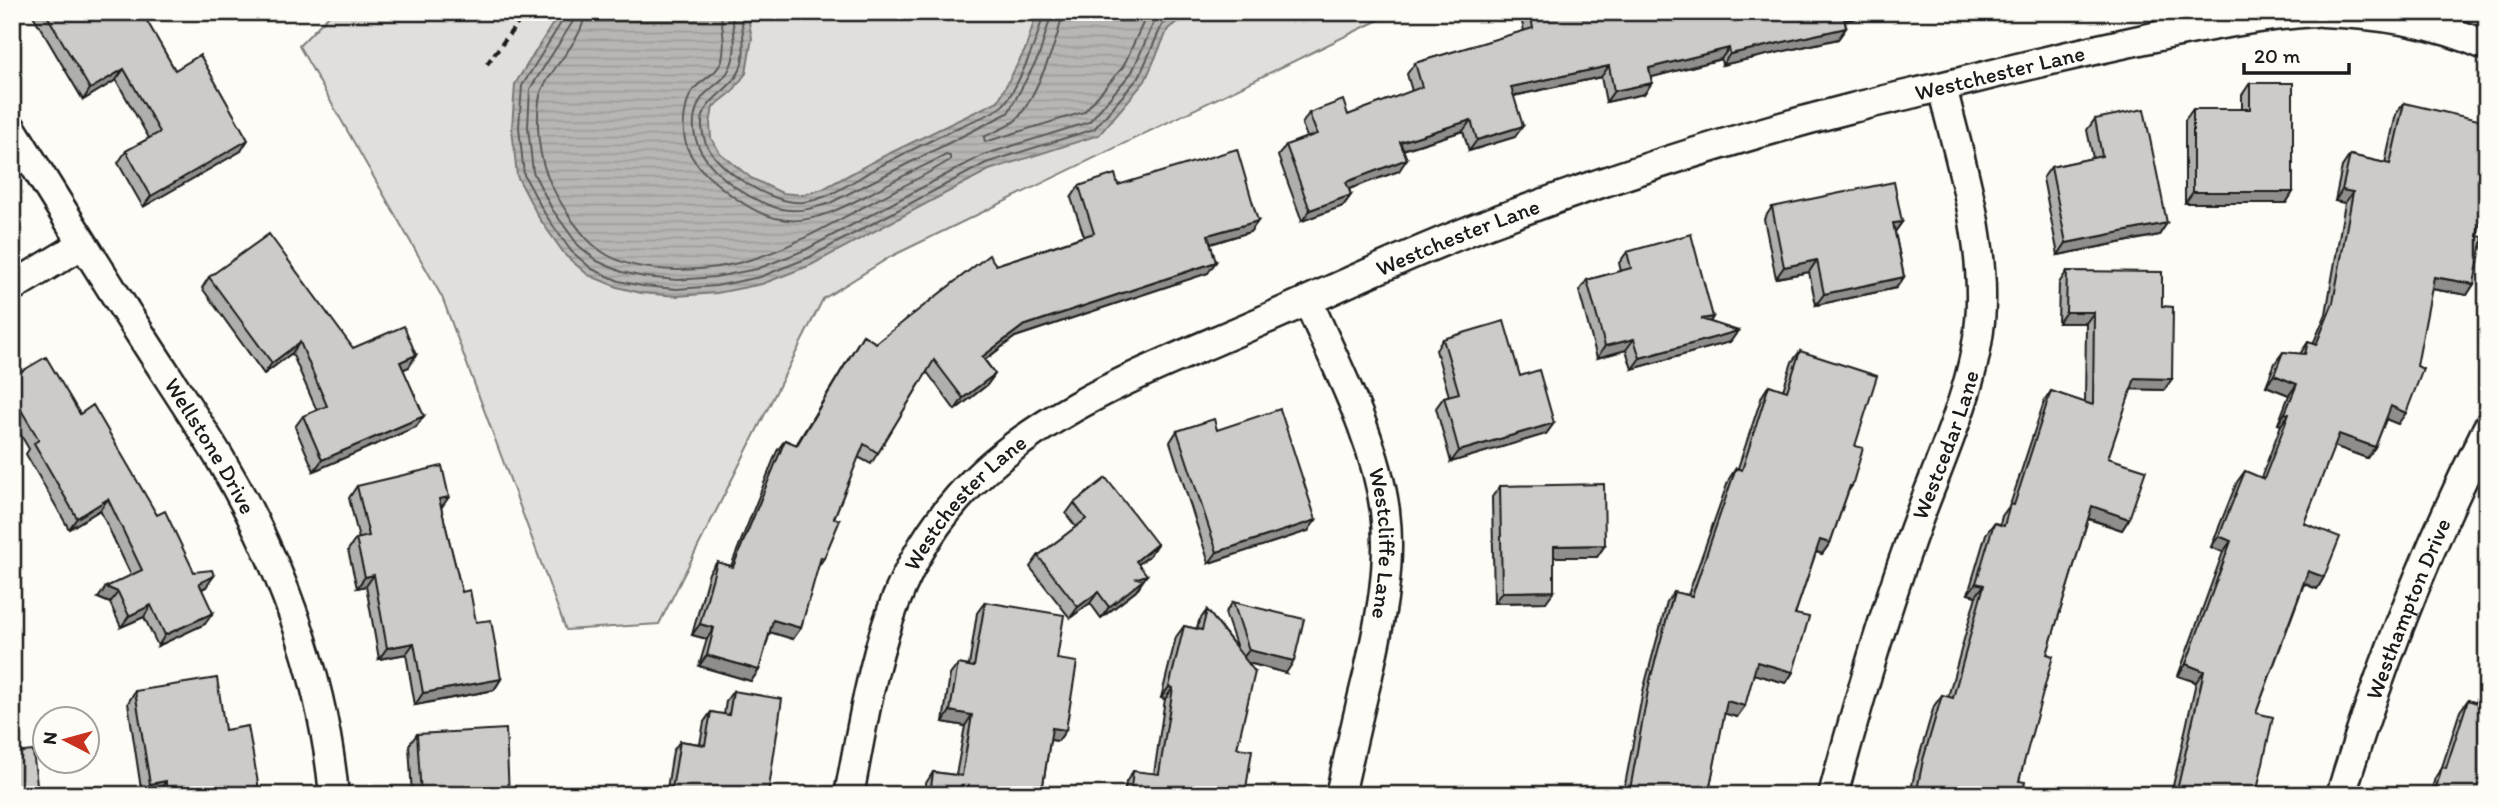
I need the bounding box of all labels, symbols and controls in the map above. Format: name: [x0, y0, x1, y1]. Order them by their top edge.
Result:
scale bar: [2244, 32, 2348, 76]
street label: Westchester Lane: [1912, 39, 2088, 106]
text: 20 m: [2254, 43, 2301, 68]
street label: Westchester Lane: [1372, 192, 1543, 282]
street label: Westcedar Lane: [1905, 367, 1985, 523]
street label: Wellstone Drive: [158, 373, 262, 519]
street label: Westchester Lane: [897, 428, 1032, 575]
street label: Westcliffe Lane: [1363, 465, 1401, 622]
street label: Westhampton Drive: [2359, 514, 2457, 703]
north arrow: [32, 706, 102, 776]
text: N: [37, 731, 62, 746]

